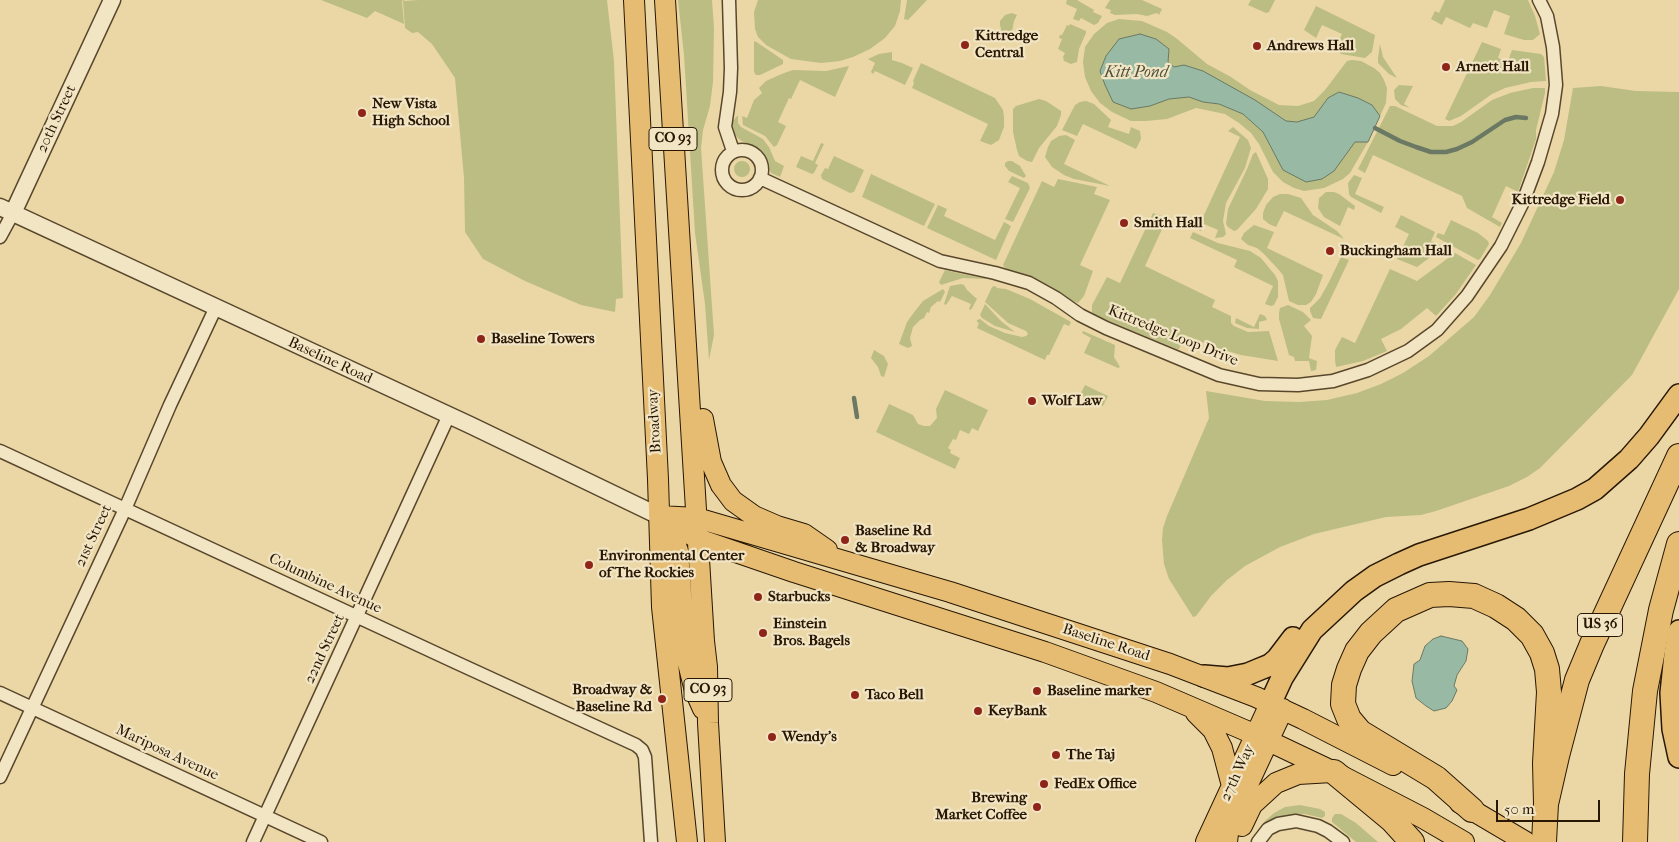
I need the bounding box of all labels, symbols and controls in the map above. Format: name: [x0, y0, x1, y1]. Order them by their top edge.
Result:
place label: Kittredge Central: [975, 27, 1038, 62]
place label: Andrews Hall: [1267, 37, 1354, 55]
marker: Kittredge Central: [959, 39, 971, 51]
marker: Andrews Hall: [1251, 40, 1263, 52]
place label: Arnett Hall: [1456, 58, 1529, 76]
marker: Arnett Hall: [1440, 61, 1452, 73]
water label: Kitt Pond: [1104, 63, 1168, 83]
street label: 20th Street: [34, 82, 80, 156]
place label: New Vista High School: [372, 95, 450, 130]
marker: New Vista High School: [356, 107, 368, 119]
road number: CO 93: [649, 128, 697, 150]
place label: Kittredge Field: [1512, 191, 1610, 209]
marker: Kittredge Field: [1614, 194, 1626, 206]
place label: Smith Hall: [1134, 214, 1203, 232]
marker: Smith Hall: [1118, 217, 1130, 229]
place label: Buckingham Hall: [1340, 242, 1452, 260]
marker: Buckingham Hall: [1324, 245, 1336, 257]
street label: Kittredge Loop Drive: [1105, 302, 1241, 370]
place label: Baseline Towers: [491, 330, 595, 348]
marker: Baseline Towers: [475, 333, 487, 345]
street label: Baseline Road: [285, 334, 375, 388]
street label: Broadway: [644, 388, 666, 454]
place label: Wolf Law: [1042, 392, 1102, 410]
marker: Wolf Law: [1026, 395, 1038, 407]
street label: 21st Street: [72, 502, 116, 570]
place label: Baseline Rd & Broadway: [855, 522, 935, 557]
marker: Baseline Rd & Broadway: [839, 534, 851, 546]
place label: Environmental Center of The Rockies: [599, 547, 744, 582]
street label: Columbine Avenue: [266, 550, 384, 618]
marker: Environmental Center of The Rockies: [583, 559, 595, 571]
place label: Starbucks: [768, 588, 830, 606]
marker: Starbucks: [752, 591, 764, 603]
street label: 22nd Street: [301, 611, 349, 687]
road number: US 36: [1578, 614, 1622, 636]
place label: Einstein Bros. Bagels: [773, 615, 850, 650]
street label: Baseline Road: [1060, 620, 1152, 666]
marker: Einstein Bros. Bagels: [757, 627, 769, 639]
road number: CO 93: [684, 678, 732, 702]
place label: Broadway & Baseline Rd: [572, 681, 652, 716]
place label: Baseline marker: [1047, 682, 1151, 700]
marker: Baseline marker: [1031, 685, 1043, 697]
place label: Taco Bell: [865, 686, 924, 704]
marker: Taco Bell: [849, 689, 861, 701]
marker: Broadway & Baseline Rd: [656, 693, 668, 705]
place label: KeyBank: [988, 702, 1047, 720]
marker: KeyBank: [972, 705, 984, 717]
street label: Mariposa Avenue: [113, 721, 221, 785]
place label: Wendy's: [782, 728, 837, 746]
marker: Wendy's: [766, 731, 778, 743]
street label: 27th Way: [1217, 742, 1259, 804]
place label: The Taj: [1066, 746, 1115, 764]
marker: The Taj: [1050, 749, 1062, 761]
place label: FedEx Office: [1054, 775, 1137, 793]
marker: FedEx Office: [1038, 778, 1050, 790]
place label: Brewing Market Coffee: [935, 789, 1027, 824]
scale bar: [1499, 790, 1603, 822]
text: 50 m: [1504, 800, 1534, 818]
marker: Brewing Market Coffee: [1031, 801, 1043, 813]

